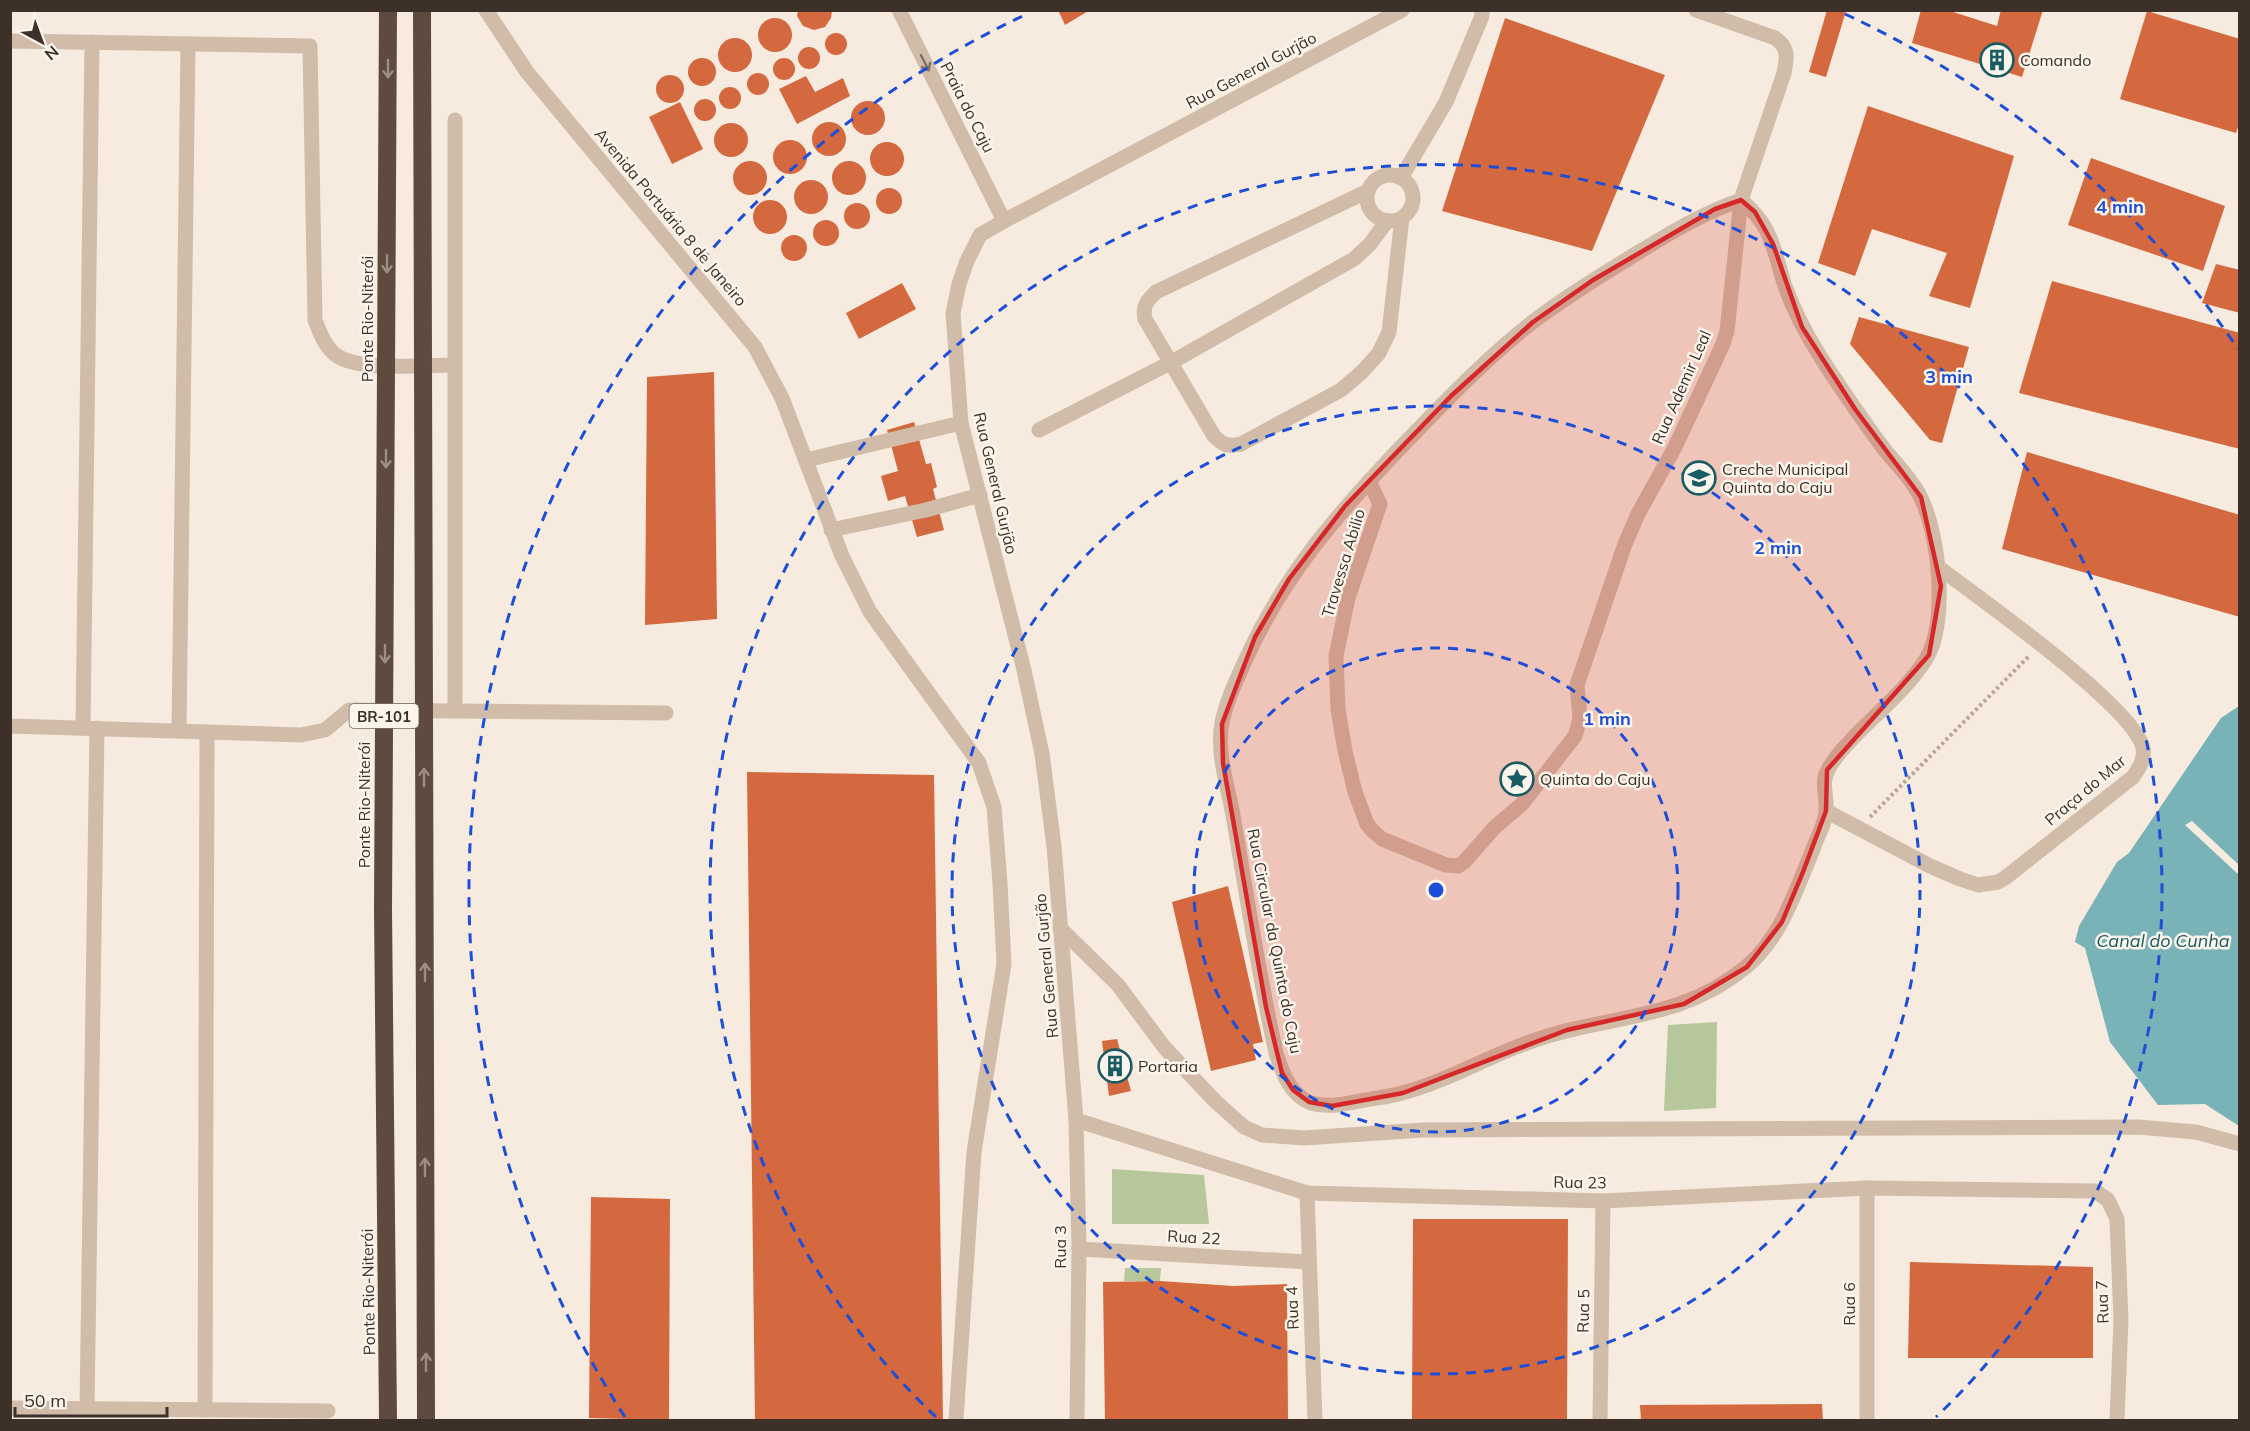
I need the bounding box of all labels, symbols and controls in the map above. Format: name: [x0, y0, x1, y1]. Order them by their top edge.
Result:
north arrow: [12, 12, 72, 72]
street label: Rua General Gurjão: [1182, 27, 1320, 113]
text: N: [41, 42, 63, 65]
building icon: Comando: [1979, 42, 2015, 78]
place label: Comando: [2020, 50, 2091, 70]
one-way arrow: [920, 53, 932, 71]
one-way arrow: [382, 58, 394, 78]
street label: Praia do Caju: [937, 58, 999, 156]
street label: Avenida Portuária 8 de Janeiro: [591, 124, 751, 310]
text: 4 min: [2096, 195, 2144, 218]
one-way arrow: [381, 253, 393, 273]
street label: Ponte Rio-Niterói: [357, 256, 377, 382]
street label: Rua Ademir Leal: [1647, 327, 1715, 447]
text: 3 min: [1925, 365, 1973, 388]
street label: Rua General Gurjão: [970, 410, 1022, 556]
one-way arrow: [380, 448, 392, 468]
place label: Creche Municipal Quinta do Caju: [1722, 459, 1848, 497]
school or university icon: Creche Municipal Quinta do Caju: [1681, 460, 1717, 496]
street label: Travessa Abilio: [1317, 506, 1369, 620]
text: 2 min: [1754, 536, 1802, 559]
one-way arrow: [379, 643, 390, 663]
road number: BR-101: [350, 704, 418, 728]
text: 1 min: [1583, 707, 1631, 730]
street label: Ponte Rio-Niterói: [354, 742, 374, 868]
street label: Praça do Mar: [2041, 750, 2130, 830]
place icon: Quinta do Caju: [1499, 761, 1535, 797]
one-way arrow: [418, 768, 430, 788]
place label: Quinta do Caju: [1540, 769, 1650, 789]
street label: Rua Circular da Quinta do Caju: [1243, 827, 1307, 1055]
centre of rings: [1426, 880, 1446, 900]
street label: Rua General Gurjão: [1030, 893, 1062, 1039]
water label: Canal do Cunha: [2096, 929, 2230, 952]
one-way arrow: [419, 963, 430, 983]
building icon: Portaria: [1097, 1048, 1133, 1084]
place label: Portaria: [1138, 1056, 1198, 1076]
one-way arrow: [419, 1158, 431, 1178]
street label: Rua 23: [1553, 1172, 1607, 1192]
street label: Rua 3: [1050, 1225, 1070, 1269]
street label: Rua 22: [1167, 1226, 1221, 1248]
street label: Ponte Rio-Niterói: [357, 1228, 379, 1356]
street label: Rua 7: [2091, 1280, 2113, 1324]
street label: Rua 6: [1839, 1282, 1859, 1326]
street label: Rua 4: [1281, 1285, 1303, 1330]
street label: Rua 5: [1573, 1289, 1593, 1333]
one-way arrow: [420, 1353, 432, 1373]
scale bar: [15, 1380, 166, 1418]
text: 50 m: [24, 1389, 66, 1412]

